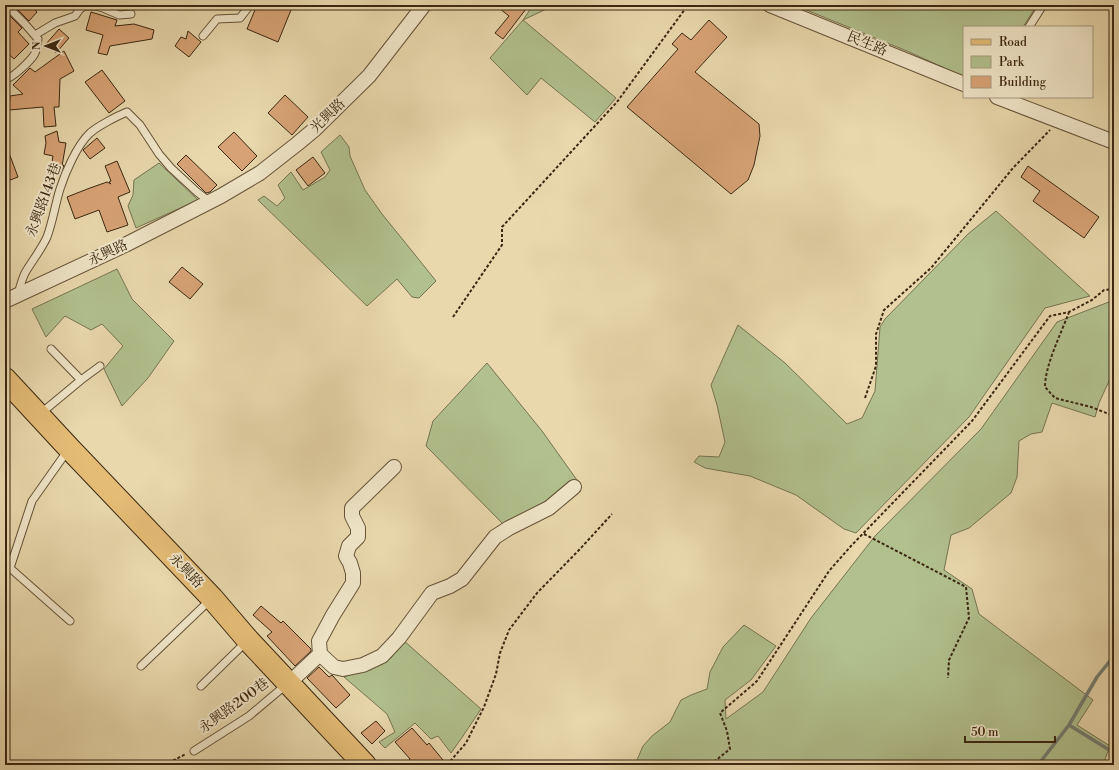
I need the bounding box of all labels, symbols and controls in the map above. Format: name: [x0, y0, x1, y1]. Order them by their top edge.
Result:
north arrow: [26, 26, 66, 66]
legend: [963, 26, 1093, 98]
street label: 民生路: [844, 28, 890, 60]
text: Road: [999, 35, 1027, 50]
text: N: [30, 41, 44, 50]
text: Park: [999, 55, 1025, 70]
text: Building: [998, 75, 1047, 90]
street label: 光興路: [307, 95, 349, 137]
street label: 永興路143巷: [22, 160, 66, 240]
street label: 永興路: [85, 236, 131, 270]
street label: 永興路: [165, 550, 207, 592]
street label: 永興路200巷: [195, 674, 273, 738]
scale bar: [965, 718, 1055, 744]
text: 50 m: [971, 725, 999, 740]

